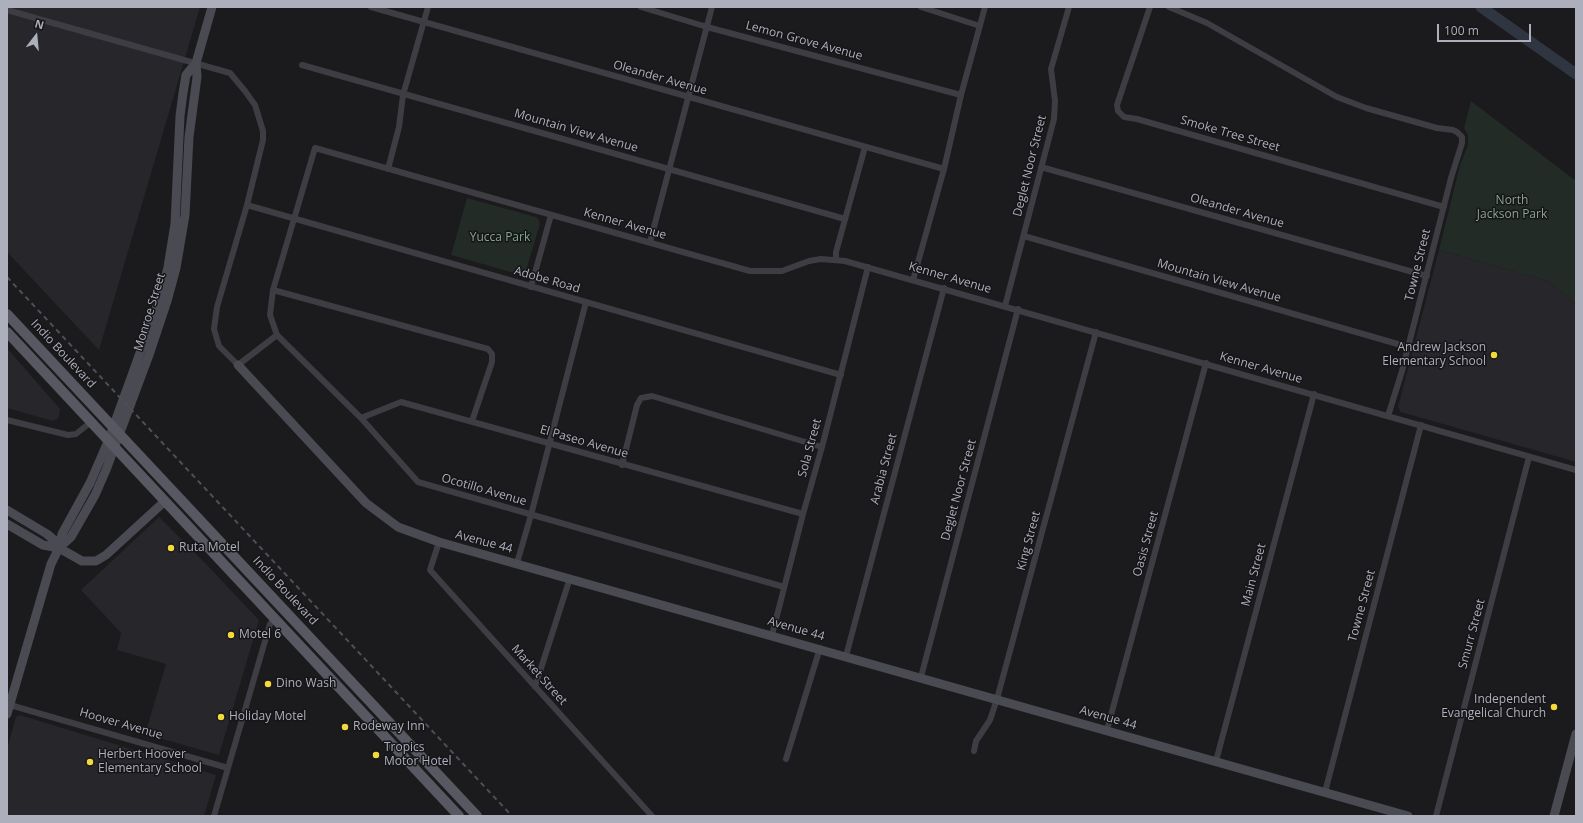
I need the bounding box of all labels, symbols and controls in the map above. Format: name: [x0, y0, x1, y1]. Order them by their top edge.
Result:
north arrow: [16, 16, 56, 56]
text: N: [33, 16, 46, 32]
scale bar: [1439, 16, 1533, 42]
street label: Lemon Grove Avenue: [744, 18, 864, 64]
text: 100 m: [1444, 22, 1479, 39]
street label: Oleander Avenue: [611, 58, 709, 98]
street label: Mountain View Avenue: [512, 106, 640, 156]
street label: Smoke Tree Street: [1179, 113, 1281, 155]
street label: Deglet Noor Street: [1010, 114, 1050, 218]
street label: Oleander Avenue: [1188, 191, 1286, 231]
park label: North Jackson Park: [1477, 194, 1547, 222]
street label: Kenner Avenue: [582, 205, 668, 243]
street label: Towne Street: [1402, 227, 1434, 303]
park label: Yucca Park: [470, 231, 530, 245]
street label: Mountain View Avenue: [1155, 256, 1283, 306]
street label: Kenner Avenue: [907, 259, 993, 297]
street label: Adobe Road: [512, 264, 582, 296]
street label: Monroe Street: [131, 271, 169, 353]
street label: Indio Boulevard: [28, 317, 98, 391]
place label: Andrew Jackson Elementary School: [1382, 341, 1486, 369]
street label: Kenner Avenue: [1218, 349, 1304, 387]
marker: Andrew Jackson Elementary School: [1489, 350, 1499, 360]
street label: Sola Street: [795, 417, 825, 479]
street label: El Paseo Avenue: [538, 423, 630, 461]
street label: Arabia Street: [868, 432, 900, 506]
street label: Deglet Noor Street: [939, 438, 979, 542]
street label: Ocotillo Avenue: [440, 471, 528, 509]
street label: King Street: [1014, 510, 1044, 572]
street label: Oasis Street: [1130, 510, 1162, 578]
street label: Avenue 44: [454, 527, 514, 557]
place label: Ruta Motel: [179, 541, 240, 555]
street label: Main Street: [1239, 542, 1269, 608]
marker: Ruta Motel: [166, 543, 176, 553]
street label: Indio Boulevard: [250, 554, 320, 628]
street label: Towne Street: [1345, 568, 1379, 644]
street label: Smurr Street: [1456, 598, 1488, 670]
street label: Avenue 44: [766, 614, 826, 644]
place label: Motel 6: [239, 628, 281, 642]
marker: Motel 6: [226, 630, 236, 640]
street label: Market Street: [508, 642, 570, 708]
place label: Dino Wash: [276, 677, 336, 691]
marker: Dino Wash: [263, 679, 273, 689]
place label: Independent Evangelical Church: [1441, 693, 1546, 721]
marker: Independent Evangelical Church: [1549, 702, 1559, 712]
street label: Avenue 44: [1078, 703, 1138, 733]
street label: Hoover Avenue: [78, 705, 164, 743]
place label: Holiday Motel: [229, 710, 306, 724]
marker: Holiday Motel: [216, 712, 226, 722]
place label: Rodeway Inn: [353, 720, 425, 734]
marker: Rodeway Inn: [340, 722, 350, 732]
place label: Tropics Motor Hotel: [384, 741, 452, 769]
place label: Herbert Hoover Elementary School: [98, 748, 202, 776]
marker: Tropics Motor Hotel: [371, 750, 381, 760]
marker: Herbert Hoover Elementary School: [85, 757, 95, 767]

